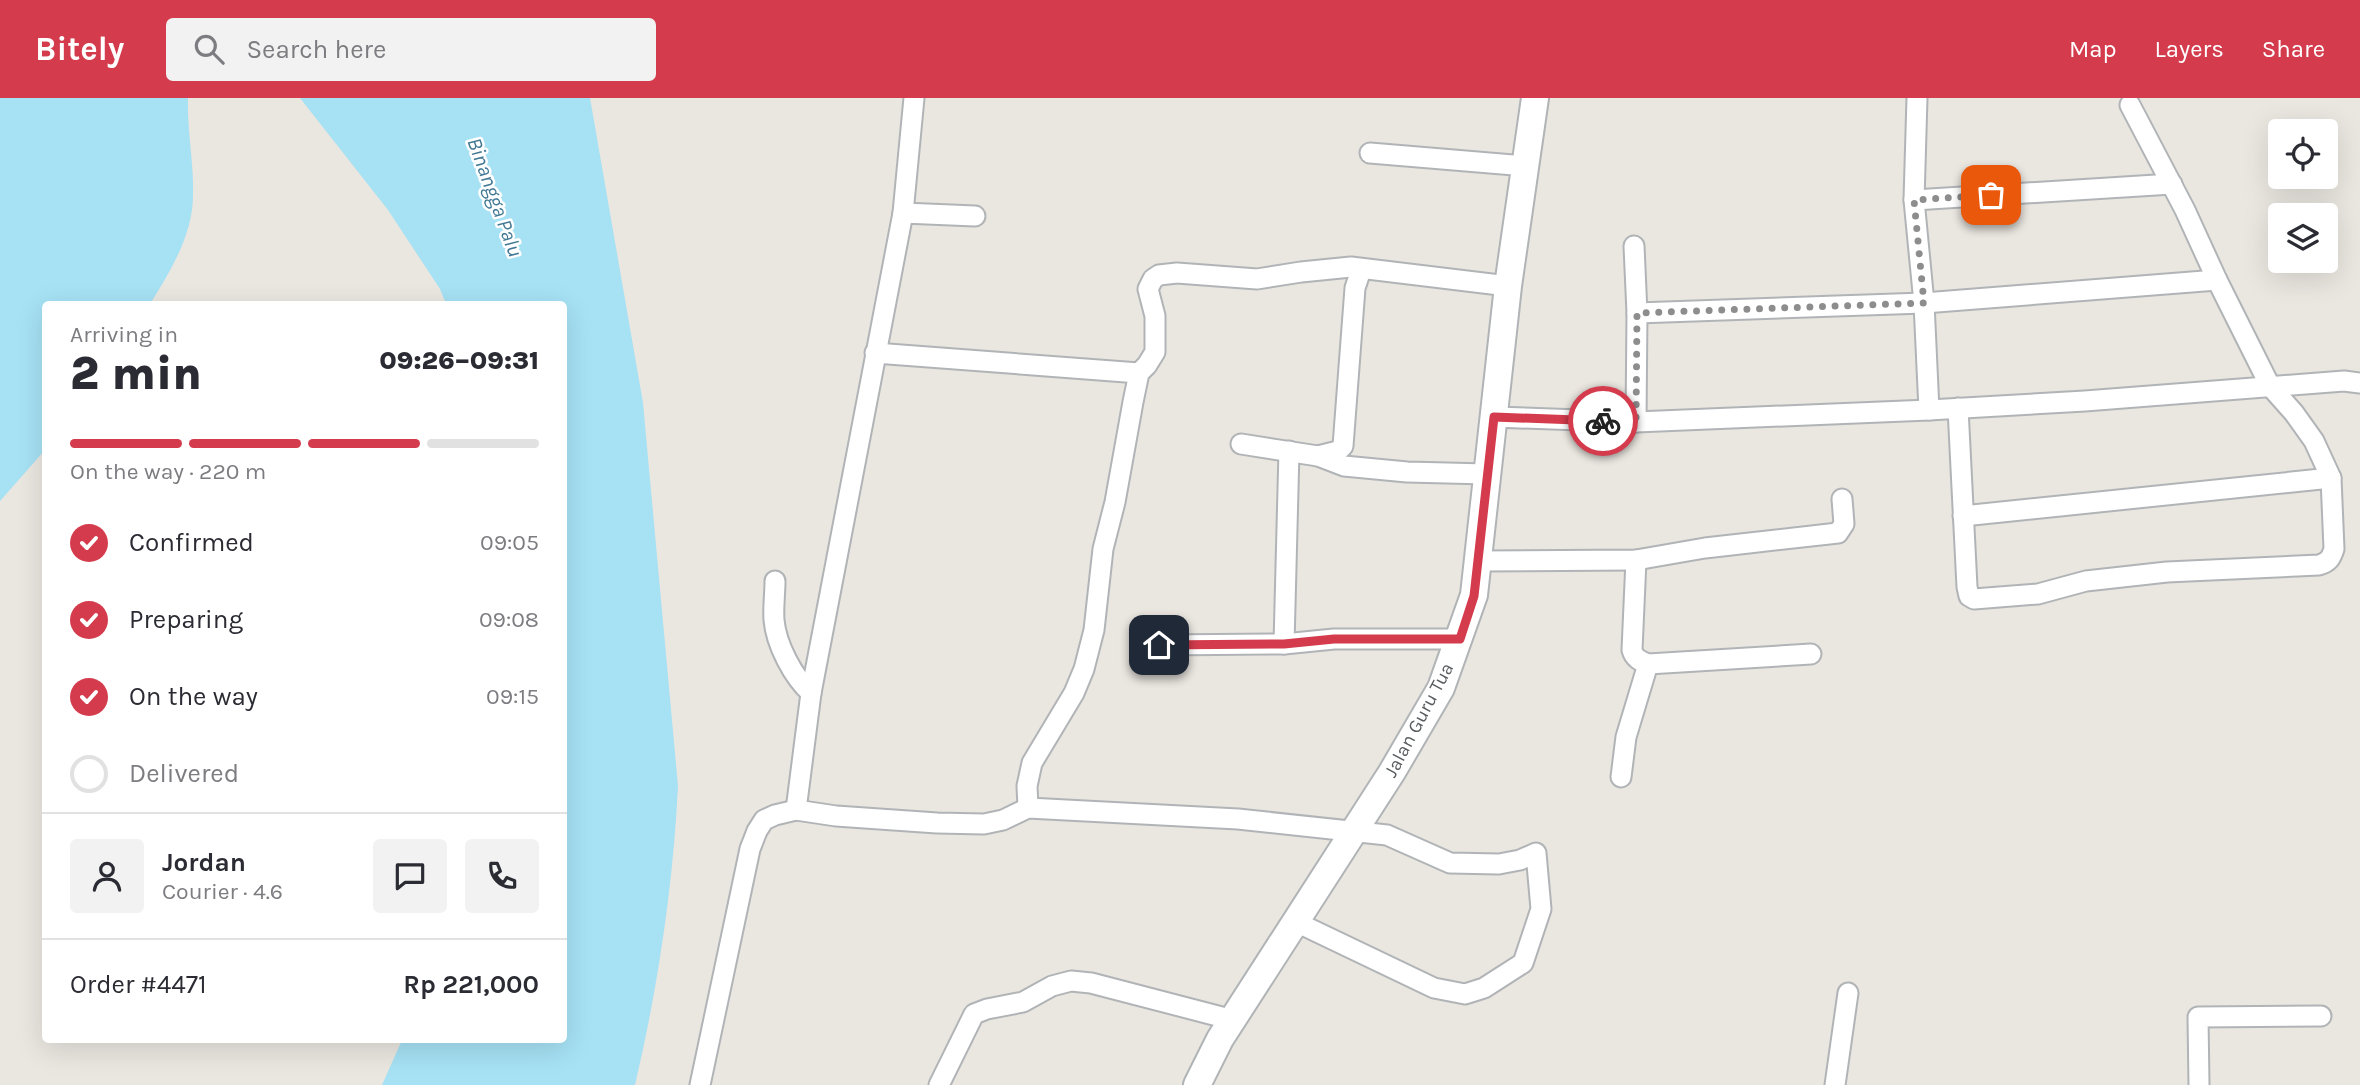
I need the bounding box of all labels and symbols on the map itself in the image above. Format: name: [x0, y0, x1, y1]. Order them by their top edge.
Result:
water label: Binangga Palu: [462, 134, 528, 260]
pin: [1961, 165, 2021, 225]
courier: [1568, 386, 1638, 456]
pin: [1129, 615, 1189, 675]
street label: Jalan Guru Tua: [1380, 659, 1458, 781]

